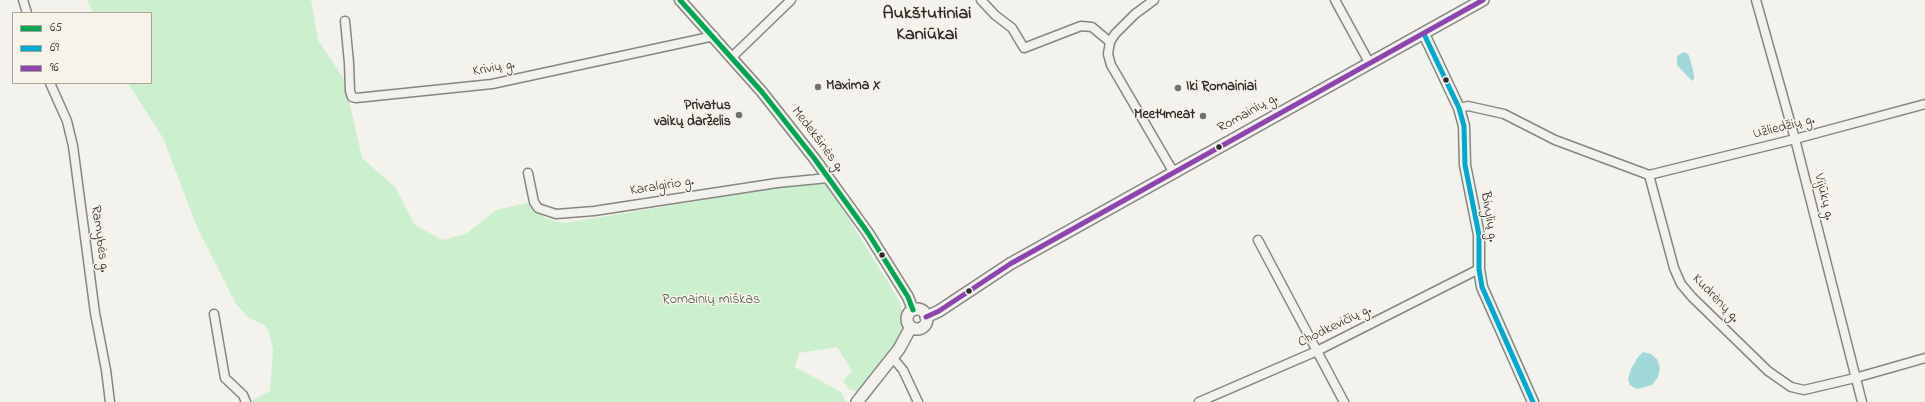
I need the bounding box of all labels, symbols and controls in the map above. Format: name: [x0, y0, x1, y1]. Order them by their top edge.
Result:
district label: Aukštutiniai Kaniūkai: [882, 4, 972, 46]
legend: [12, 12, 152, 84]
text: 65: [50, 19, 62, 37]
text: 69: [50, 39, 59, 57]
street label: Krivių g.: [472, 57, 516, 81]
text: 96: [50, 59, 59, 77]
unlabelled marker: [1441, 75, 1451, 85]
place label: Maxima X: [826, 79, 881, 95]
place label: Iki Romainiai: [1186, 80, 1257, 96]
marker: Maxima X: [813, 82, 823, 92]
marker: Iki Romainiai: [1173, 83, 1183, 93]
street label: Romainių g.: [1215, 91, 1281, 137]
place label: Privatus vaikų darželis: [654, 99, 731, 132]
street label: Medekšinės g.: [787, 104, 847, 176]
place label: Meet4meat: [1134, 108, 1195, 124]
marker: Privatus vaikų darželis: [734, 110, 744, 120]
marker: Meet4meat: [1198, 111, 1208, 121]
street label: Užliedžių g.: [1752, 112, 1816, 144]
unlabelled marker: [1214, 142, 1224, 152]
street label: Vijūkų g.: [1809, 172, 1837, 222]
street label: Karalgirio g.: [629, 174, 695, 200]
street label: Bivylių g.: [1476, 191, 1500, 243]
street label: Ramybės g.: [86, 204, 112, 274]
unlabelled marker: [877, 250, 887, 260]
street label: Kudrėnų g.: [1688, 271, 1742, 327]
unlabelled marker: [964, 286, 974, 296]
park label: Romainių miškas: [662, 293, 760, 309]
street label: Chodkevičių g.: [1296, 302, 1374, 352]

